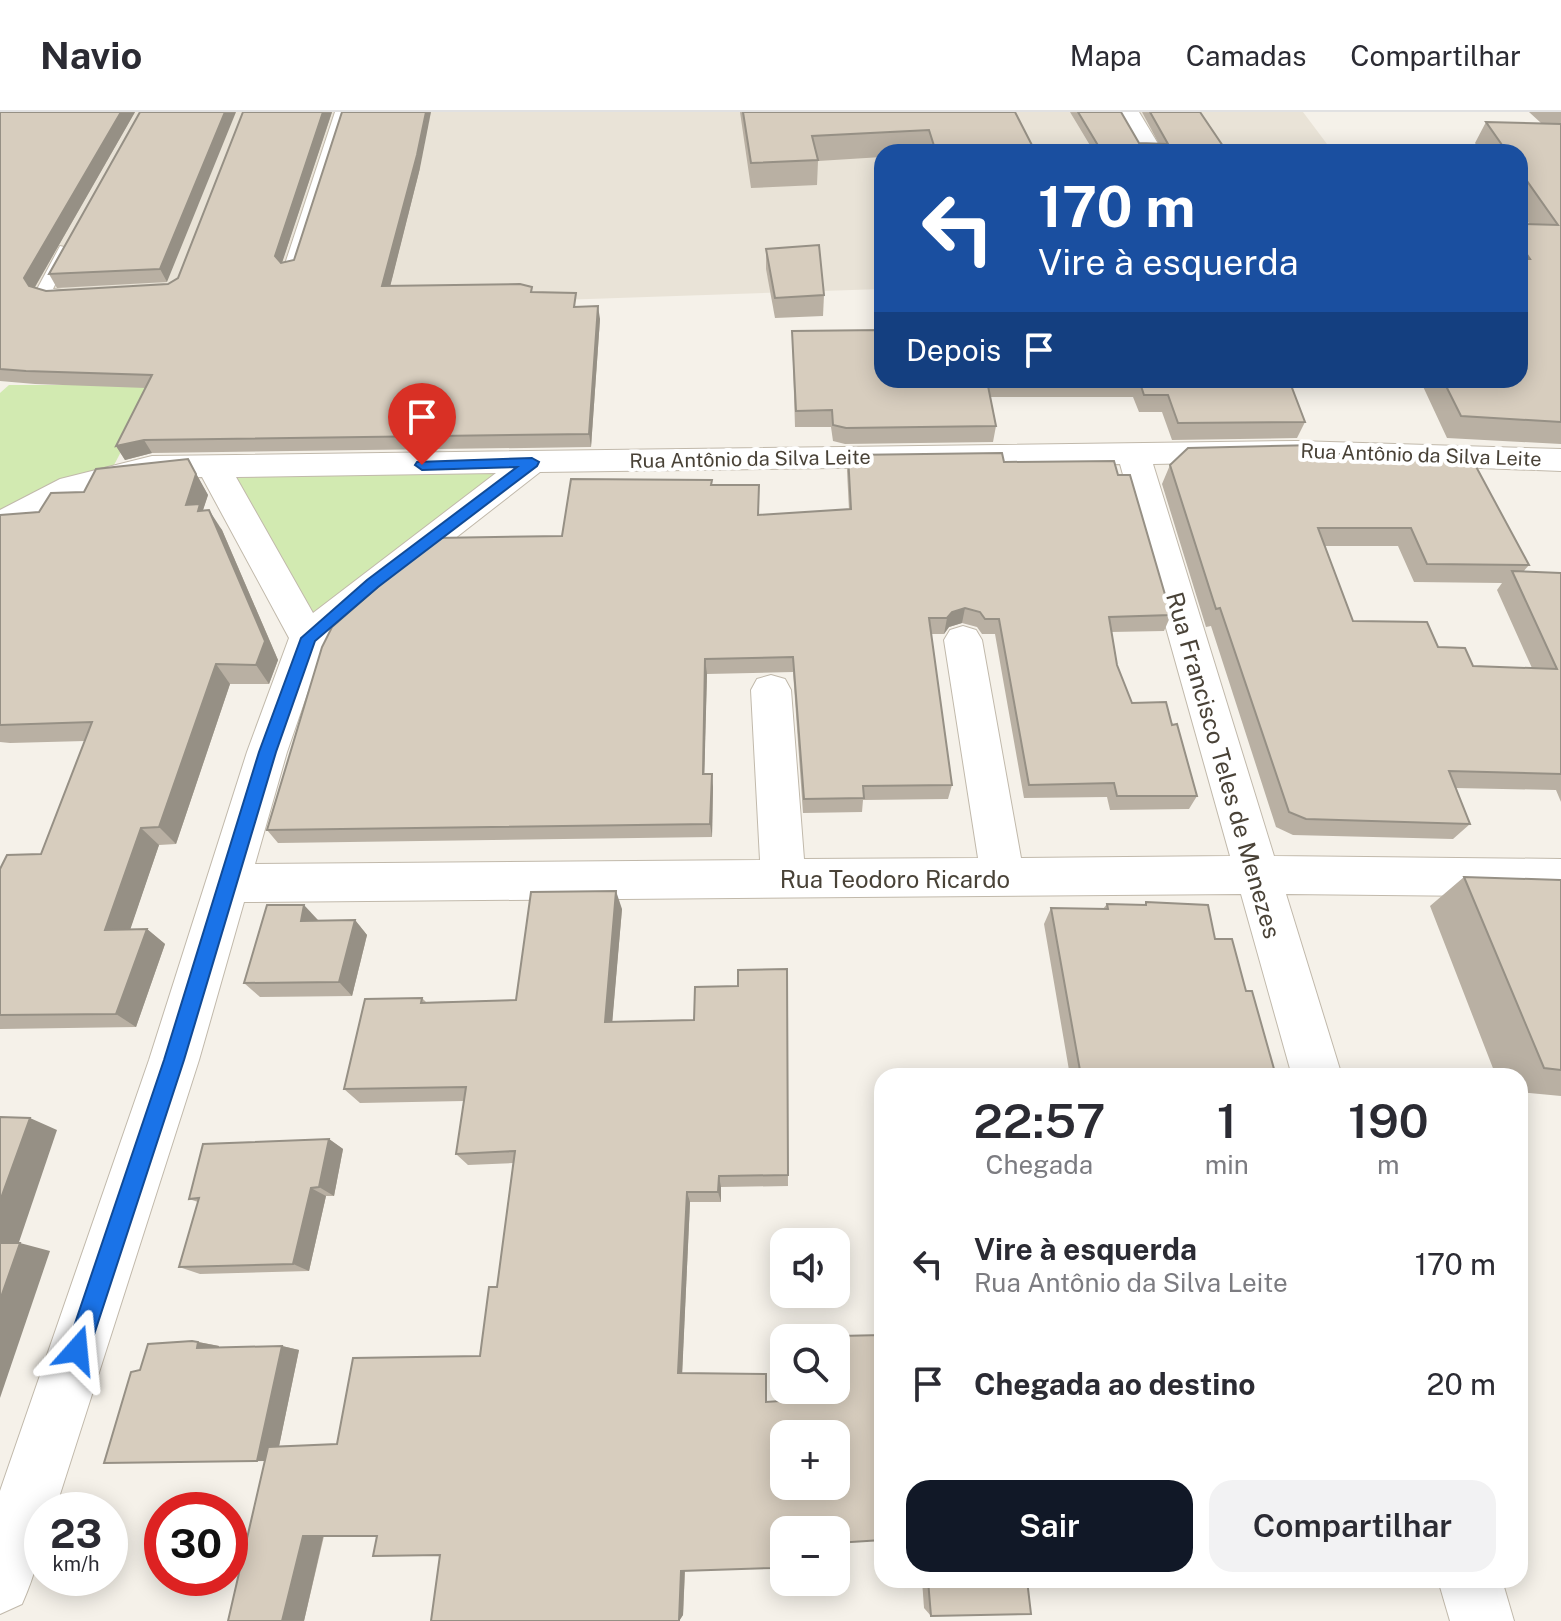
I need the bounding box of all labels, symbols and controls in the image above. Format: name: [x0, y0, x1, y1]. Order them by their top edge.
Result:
text: Navio: [40, 33, 142, 78]
text: Mapa: [1070, 39, 1142, 72]
text: Camadas: [1186, 39, 1306, 72]
text: Compartilhar: [1350, 39, 1521, 72]
text: 170 m: [1038, 174, 1195, 240]
icon: left: [906, 176, 1010, 280]
text: Vire à esquerda: [1038, 241, 1299, 283]
icon: arrive: [1017, 328, 1061, 372]
text: Depois: [906, 332, 1001, 368]
pin: [388, 383, 456, 465]
icon: arrive: [400, 395, 444, 439]
street label: Rua Antônio da Silva Leite: [1300, 439, 1542, 471]
street label: Rua Antônio da Silva Leite: [629, 445, 871, 473]
street label: Rua Francisco Teles de Menezes: [1161, 589, 1287, 941]
street label: Rua Teodoro Ricardo: [780, 865, 1010, 893]
text: 22:57: [973, 1092, 1106, 1149]
text: 1: [1217, 1092, 1237, 1149]
text: 190: [1348, 1092, 1429, 1149]
text: Chegada: [986, 1149, 1093, 1180]
text: min: [1205, 1149, 1249, 1180]
text: m: [1377, 1149, 1400, 1180]
map controls: [770, 1228, 850, 1596]
button: sound: [770, 1228, 850, 1308]
text: Vire à esquerda: [974, 1231, 1197, 1267]
icon: left: [906, 1242, 950, 1286]
text: 170 m: [1415, 1246, 1496, 1282]
text: Rua Antônio da Silva Leite: [974, 1267, 1288, 1298]
position arrow: [35, 1308, 119, 1392]
button: search: [770, 1324, 850, 1404]
icon: arrive: [906, 1362, 950, 1406]
text: Chegada ao destino: [974, 1366, 1255, 1402]
text: 20 m: [1427, 1366, 1496, 1402]
button: +: [770, 1420, 850, 1500]
button: Sair: [906, 1480, 1193, 1572]
button: Compartilhar: [1209, 1480, 1496, 1572]
speed limit sign: 30: [144, 1492, 248, 1596]
text: 23: [50, 1510, 102, 1557]
button: −: [770, 1516, 850, 1596]
text: km/h: [52, 1552, 100, 1576]

